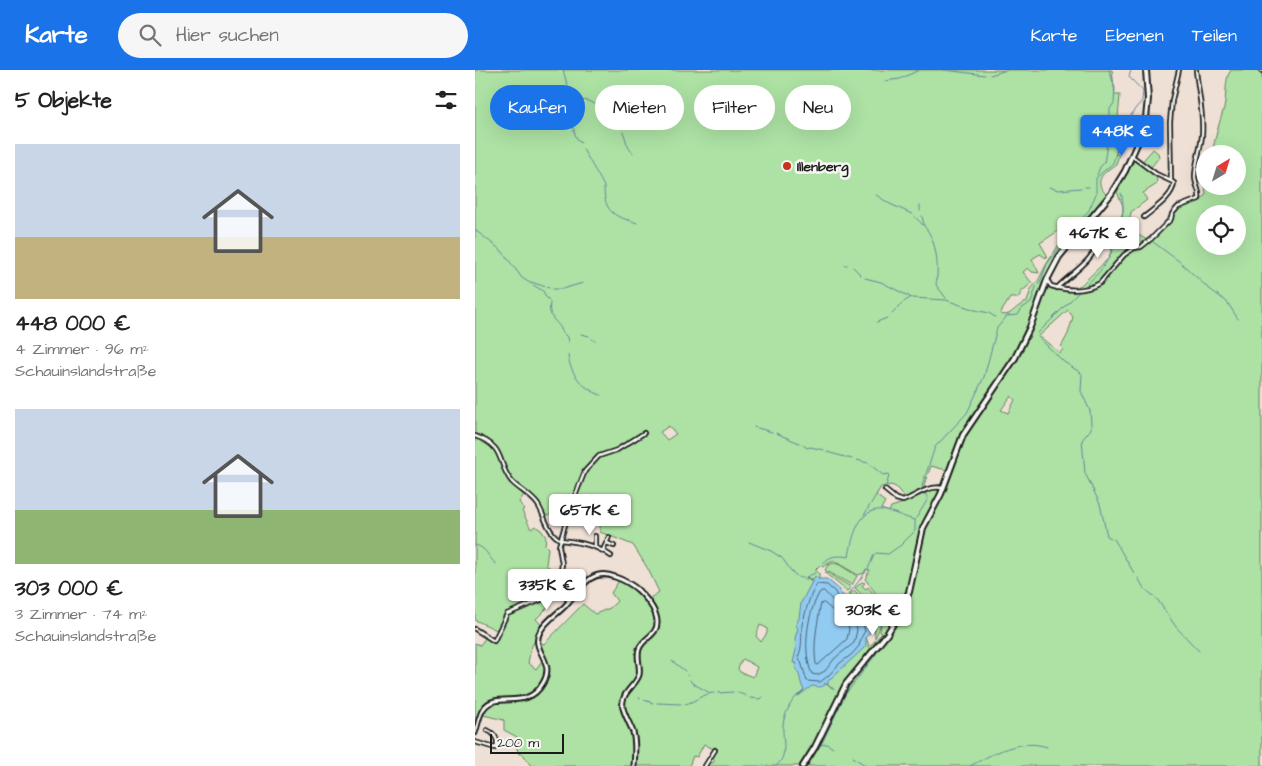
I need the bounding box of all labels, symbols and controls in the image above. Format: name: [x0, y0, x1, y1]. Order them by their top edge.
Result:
search box: [118, 13, 468, 58]
text: Karte: [25, 18, 88, 52]
icon: search: [136, 21, 164, 49]
text: Hier suchen: [176, 22, 279, 49]
text: Karte: [1030, 23, 1078, 48]
text: Ebenen: [1106, 23, 1164, 48]
text: Teilen: [1192, 23, 1237, 48]
chip: Kaufen: [490, 85, 585, 130]
chip: Mieten: [595, 85, 684, 130]
chip: Filter: [694, 85, 775, 130]
chip: Neu: [785, 85, 851, 130]
text: 5 Objekte: [15, 86, 112, 115]
icon: filters: [432, 86, 460, 114]
pin: 448K €: [1081, 114, 1163, 157]
text: 448K €: [1092, 120, 1152, 142]
north arrow: [1196, 145, 1246, 195]
map controls: [1196, 145, 1246, 255]
place label: Illenberg: [797, 157, 849, 178]
marker: Illenberg: [781, 160, 793, 172]
icon: home: [193, 176, 283, 266]
button: locate: [1196, 205, 1246, 255]
pin: 467K €: [1057, 216, 1139, 259]
text: 467K €: [1068, 222, 1128, 244]
text: 448 000 €: [15, 309, 130, 338]
text: 4 Zimmer · 96 m²: [15, 338, 149, 360]
text: Schauinslandstraße: [15, 360, 156, 382]
icon: home: [193, 441, 283, 531]
pin: 657K €: [549, 494, 631, 536]
text: 657K €: [560, 499, 620, 521]
pin: 335K €: [506, 568, 588, 611]
text: 303 000 €: [15, 574, 123, 603]
text: 335K €: [519, 574, 575, 596]
pin: 303K €: [832, 594, 914, 636]
text: 303K €: [845, 599, 901, 621]
text: 3 Zimmer · 74 m²: [15, 603, 148, 625]
text: Schauinslandstraße: [15, 625, 156, 647]
scale bar: [490, 731, 564, 754]
text: 200 m: [497, 733, 539, 753]

